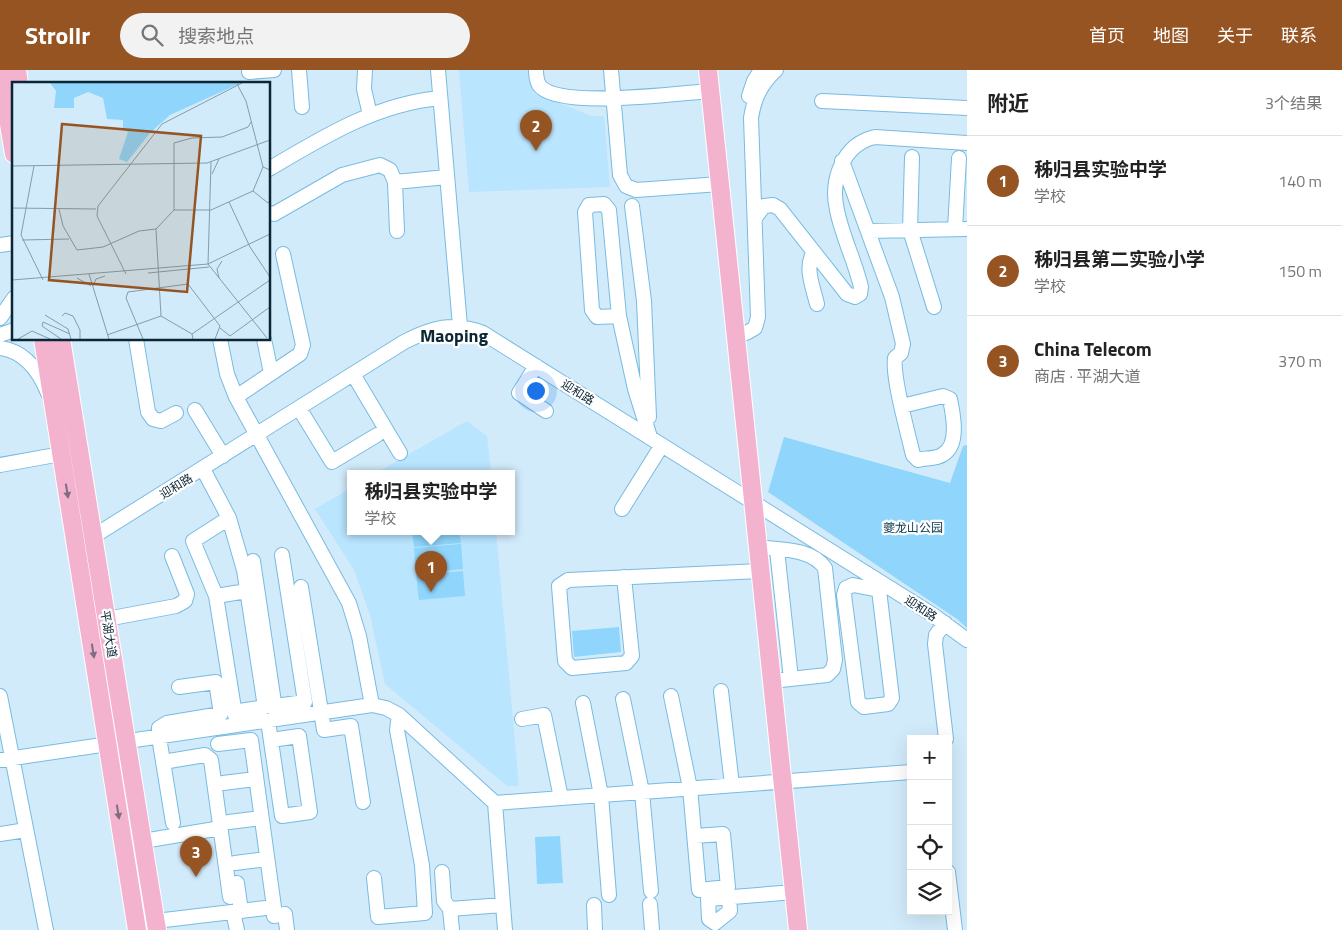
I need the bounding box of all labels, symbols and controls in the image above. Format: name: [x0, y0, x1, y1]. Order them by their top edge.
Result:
search box: [120, 13, 470, 58]
text: Strollr: [25, 17, 90, 53]
icon: search: [138, 21, 166, 49]
text: 搜索地点: [178, 21, 254, 50]
text: 首页: [1089, 22, 1125, 49]
text: 地图: [1153, 22, 1189, 49]
text: 关于: [1217, 22, 1253, 49]
text: 联系: [1281, 22, 1317, 49]
inset map: [12, 82, 270, 340]
text: 附近: [987, 87, 1029, 119]
text: 3个结果: [1265, 91, 1322, 115]
pin: 2: [520, 110, 552, 151]
text: 秭归县实验中学: [1034, 154, 1167, 183]
text: 1: [999, 169, 1007, 193]
text: 140 m: [1278, 169, 1322, 193]
text: 学校: [1034, 184, 1066, 208]
text: 秭归县第二实验小学: [1034, 244, 1205, 273]
text: 2: [999, 259, 1007, 283]
text: 150 m: [1278, 259, 1322, 283]
text: 学校: [1034, 274, 1066, 298]
district label: Maoping: [420, 322, 488, 349]
text: China Telecom: [1034, 334, 1152, 363]
text: 3: [999, 349, 1007, 373]
text: 370 m: [1278, 349, 1322, 373]
text: 商店 · 平湖大道: [1034, 364, 1141, 388]
street label: 迎和路: [558, 374, 598, 410]
your location: [523, 378, 549, 404]
street label: 迎和路: [156, 468, 196, 504]
popup: [347, 470, 515, 535]
text: 秭归县实验中学: [364, 476, 498, 505]
one-way arrow: [64, 483, 72, 499]
text: 学校: [364, 506, 397, 530]
park label: 夔龙山公园: [883, 518, 943, 537]
pin: 1: [415, 551, 447, 592]
street label: 迎和路: [901, 590, 941, 626]
street label: 平湖大道: [96, 609, 122, 659]
one-way arrow: [89, 643, 97, 659]
map controls: [907, 735, 952, 915]
button: +: [907, 735, 952, 780]
button: −: [907, 780, 952, 825]
one-way arrow: [115, 804, 123, 820]
button: locate: [907, 825, 952, 870]
pin: 3: [180, 836, 212, 877]
button: layers: [907, 870, 952, 915]

